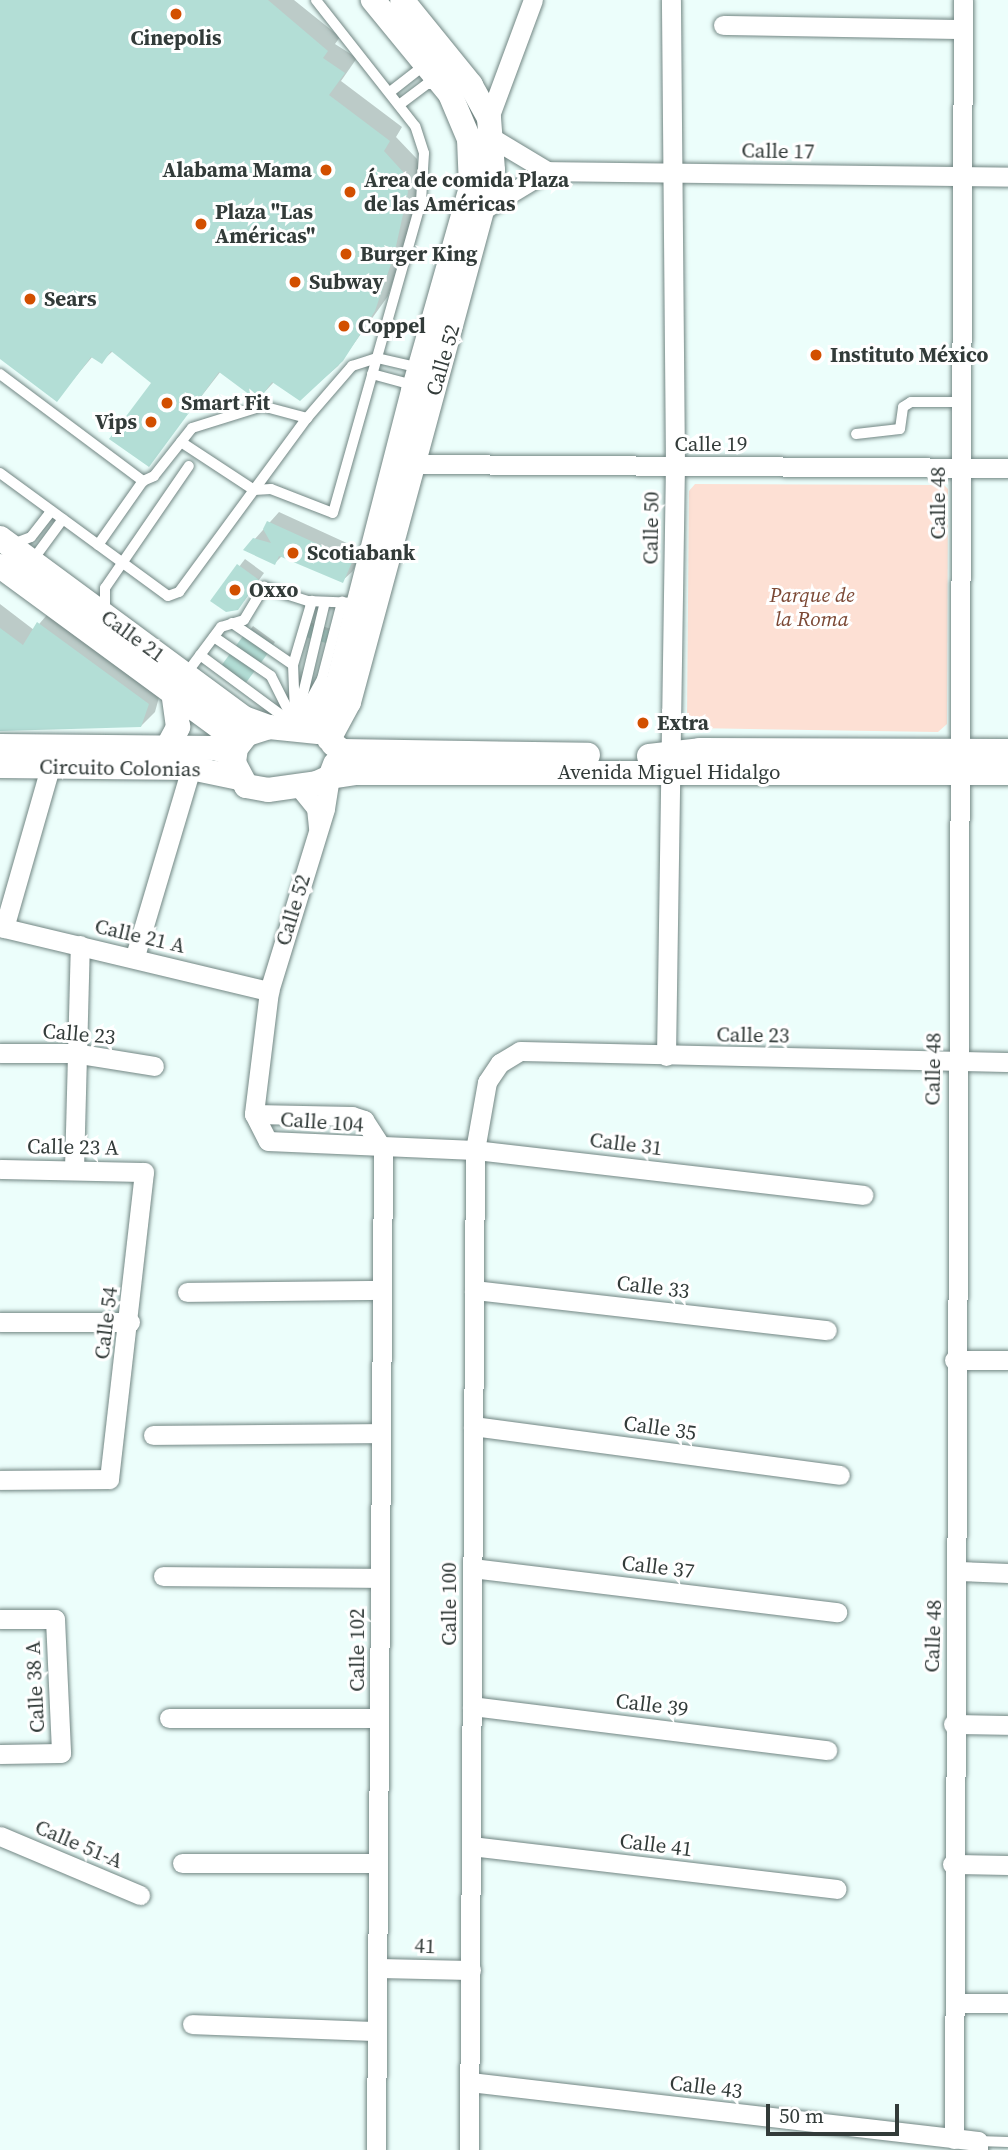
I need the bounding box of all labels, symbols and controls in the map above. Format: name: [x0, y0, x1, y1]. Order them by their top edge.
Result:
marker: Cinepolis: [168, 6, 184, 22]
place label: Cinepolis: [130, 25, 222, 51]
street label: Calle 17: [741, 138, 815, 164]
place label: Alabama Mama: [162, 157, 312, 183]
marker: Alabama Mama: [318, 162, 334, 178]
place label: Área de comida Plaza de las Américas: [364, 167, 569, 217]
marker: Área de comida Plaza de las Américas: [342, 184, 358, 200]
place label: Plaza "Las Américas": [215, 199, 315, 249]
marker: Plaza "Las Américas": [193, 216, 209, 232]
place label: Burger King: [360, 241, 477, 267]
marker: Burger King: [338, 246, 354, 262]
place label: Subway: [309, 269, 384, 295]
marker: Subway: [287, 274, 303, 290]
place label: Sears: [44, 286, 96, 312]
marker: Sears: [22, 291, 38, 307]
place label: Coppel: [358, 313, 426, 339]
marker: Coppel: [336, 318, 352, 334]
street label: Calle 52: [421, 321, 465, 399]
place label: Instituto México: [830, 342, 988, 368]
marker: Instituto México: [808, 347, 824, 363]
place label: Smart Fit: [181, 390, 270, 416]
marker: Smart Fit: [159, 395, 175, 411]
place label: Vips: [95, 409, 137, 435]
marker: Vips: [143, 414, 159, 430]
street label: Calle 19: [674, 431, 748, 457]
street label: Calle 48: [925, 466, 951, 540]
street label: Calle 50: [638, 491, 664, 565]
place label: Scotiabank: [307, 540, 415, 566]
marker: Scotiabank: [285, 545, 301, 561]
place label: Oxxo: [249, 577, 298, 603]
marker: Oxxo: [227, 582, 243, 598]
park label: Parque de la Roma: [770, 582, 854, 632]
street label: Calle 21: [96, 604, 170, 668]
place label: Extra: [657, 710, 709, 736]
marker: Extra: [635, 715, 651, 731]
street label: Circuito Colonias: [39, 754, 201, 782]
street label: Avenida Miguel Hidalgo: [557, 759, 781, 785]
street label: Calle 52: [270, 871, 316, 949]
street label: Calle 21 A: [92, 913, 188, 959]
street label: Calle 23: [42, 1018, 116, 1050]
street label: Calle 23: [716, 1022, 790, 1048]
street label: Calle 48: [920, 1032, 946, 1106]
street label: Calle 104: [279, 1107, 365, 1137]
street label: Calle 31: [588, 1127, 664, 1161]
street label: Calle 23 A: [27, 1134, 119, 1160]
street label: Calle 33: [615, 1270, 691, 1304]
street label: Calle 54: [89, 1285, 123, 1361]
street label: Calle 35: [622, 1410, 698, 1446]
street label: Calle 37: [620, 1550, 696, 1584]
street label: Calle 100: [436, 1562, 462, 1646]
street label: Calle 48: [919, 1599, 947, 1673]
street label: Calle 102: [344, 1608, 370, 1692]
street label: Calle 38 A: [20, 1640, 50, 1734]
street label: Calle 39: [614, 1688, 690, 1722]
street label: Calle 51-A: [31, 1814, 127, 1874]
street label: Calle 41: [618, 1828, 694, 1862]
street label: 41: [414, 1933, 436, 1959]
street label: Calle 43: [668, 2070, 744, 2104]
scale bar: [770, 2090, 903, 2134]
text: 50 m: [779, 2101, 824, 2130]

